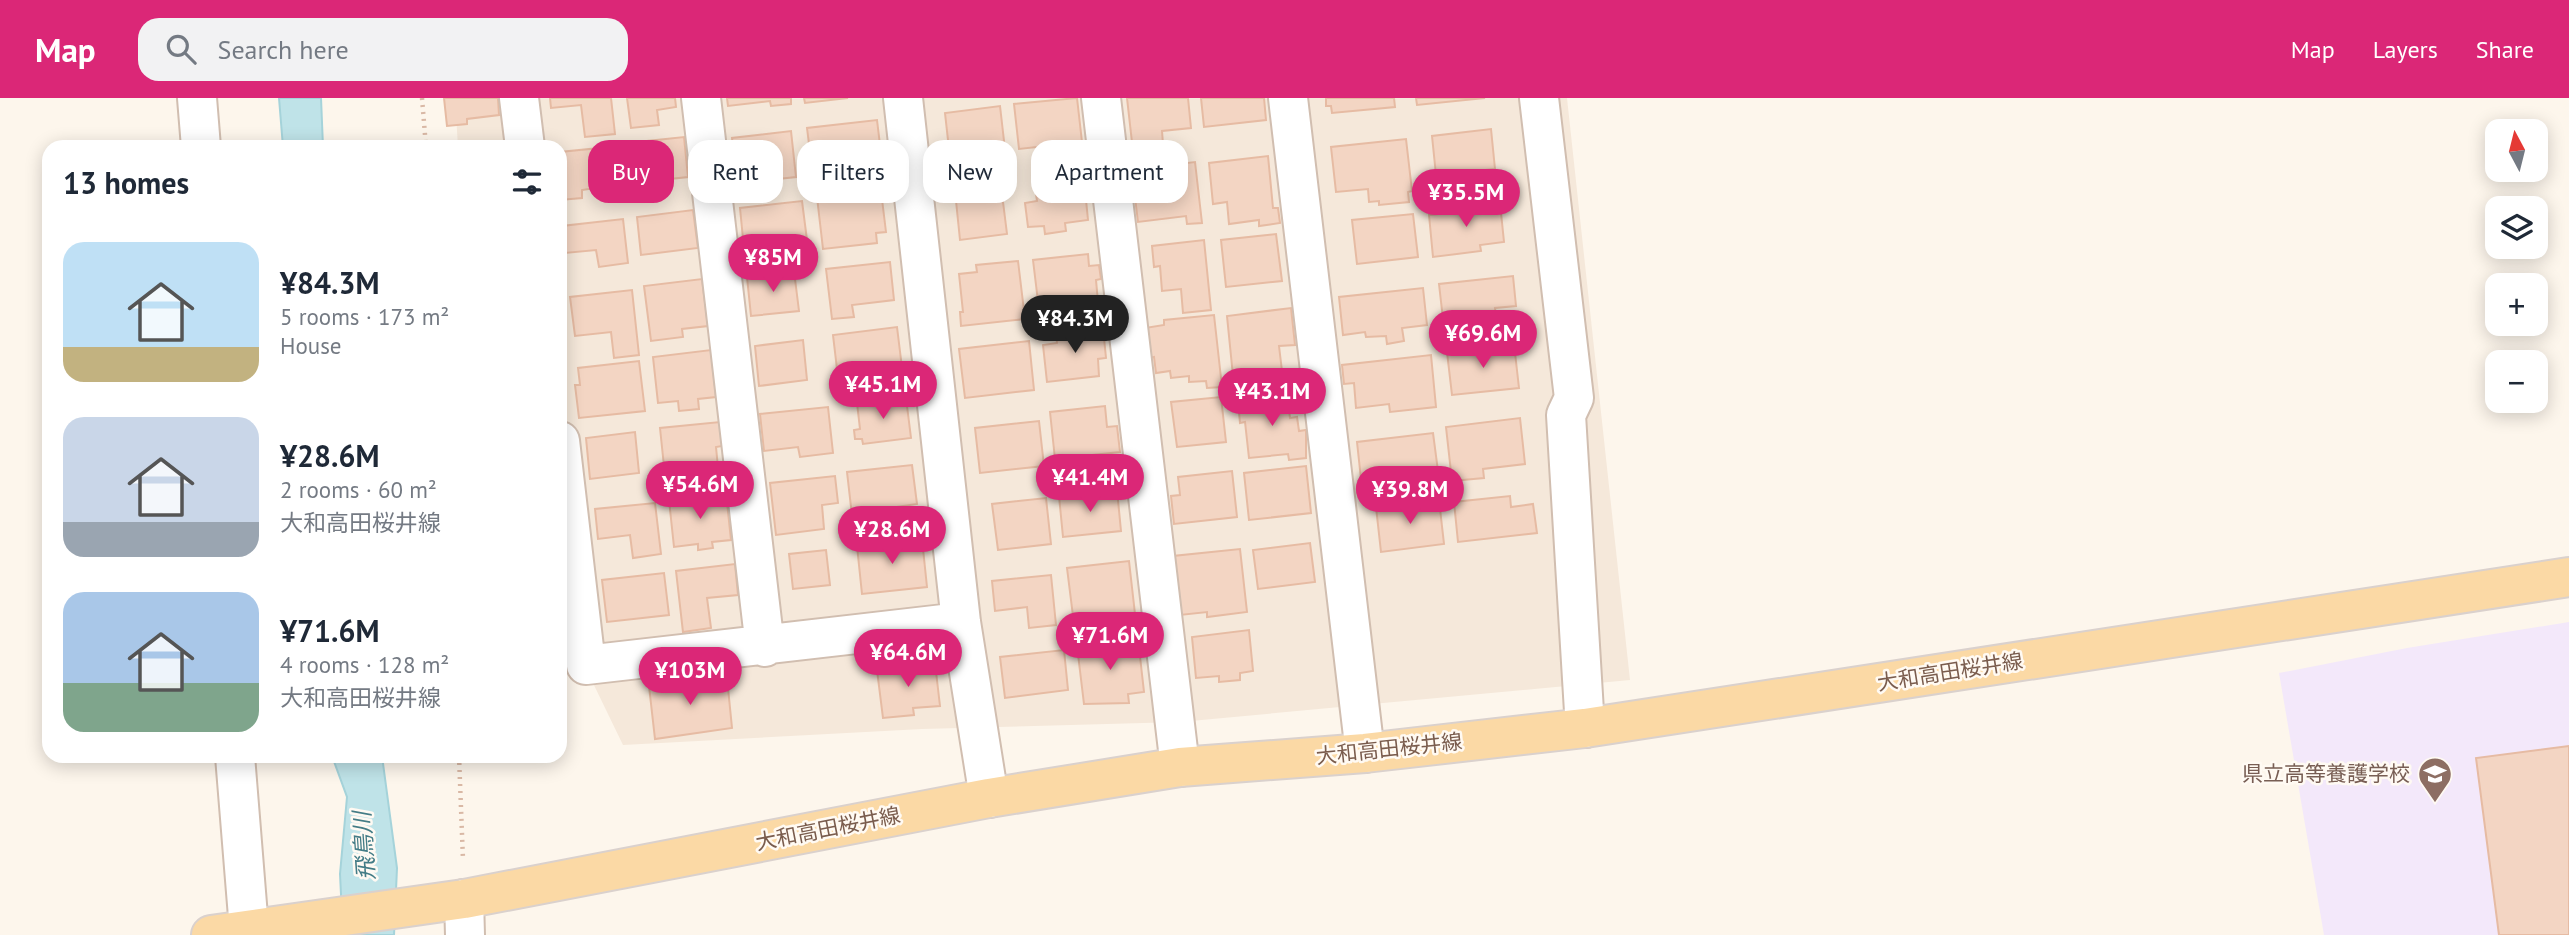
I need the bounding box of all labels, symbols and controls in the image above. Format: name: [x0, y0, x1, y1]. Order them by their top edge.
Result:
search box: [138, 18, 628, 81]
text: Map: [35, 28, 96, 71]
icon: search: [162, 30, 200, 68]
text: Search here: [218, 33, 349, 66]
text: Map: [2291, 34, 2335, 65]
text: Layers: [2373, 34, 2438, 65]
text: Share: [2476, 34, 2534, 65]
north arrow: [2485, 119, 2548, 182]
map controls: [2485, 119, 2548, 413]
chip: Buy: [588, 140, 674, 203]
chip: Rent: [688, 140, 783, 203]
chip: Filters: [797, 140, 909, 203]
chip: New: [923, 140, 1017, 203]
chip: Apartment: [1031, 140, 1188, 203]
text: 13 homes: [63, 163, 189, 202]
icon: filters: [508, 163, 546, 201]
pin: ¥35.5M: [1409, 170, 1523, 229]
text: ¥35.5M: [1428, 177, 1504, 206]
button: layers: [2485, 196, 2548, 259]
pin: ¥85M: [732, 234, 814, 294]
text: ¥85M: [744, 242, 802, 271]
text: ¥84.3M: [280, 263, 379, 302]
icon: home: [119, 270, 203, 354]
button: +: [2485, 273, 2548, 336]
pin: ¥84.3M: [1018, 296, 1132, 355]
text: 5 rooms · 173 m²: [280, 302, 449, 331]
text: ¥84.3M: [1037, 303, 1113, 332]
pin: ¥69.6M: [1426, 310, 1540, 370]
text: ¥69.6M: [1445, 318, 1521, 347]
text: House: [280, 331, 342, 360]
button: −: [2485, 350, 2548, 413]
pin: ¥45.1M: [826, 362, 940, 421]
pin: ¥43.1M: [1215, 368, 1329, 428]
text: ¥45.1M: [845, 369, 921, 398]
text: ¥43.1M: [1234, 376, 1310, 405]
text: ¥28.6M: [280, 436, 379, 475]
icon: home: [119, 445, 203, 529]
pin: ¥41.4M: [1033, 454, 1147, 514]
pin: ¥54.6M: [643, 462, 757, 521]
text: ¥41.4M: [1052, 462, 1128, 491]
pin: ¥39.8M: [1353, 466, 1467, 526]
text: ¥54.6M: [662, 469, 738, 498]
text: ¥39.8M: [1372, 474, 1448, 503]
text: 2 rooms · 60 m²: [280, 475, 437, 504]
pin: ¥28.6M: [835, 506, 949, 566]
text: 大和高田桜井線: [280, 508, 441, 537]
text: ¥28.6M: [854, 514, 930, 543]
text: ¥71.6M: [280, 611, 379, 650]
pin: ¥71.6M: [1053, 612, 1167, 672]
icon: home: [119, 620, 203, 704]
text: ¥71.6M: [1072, 620, 1148, 649]
pin: ¥64.6M: [851, 630, 965, 689]
text: ¥64.6M: [870, 637, 946, 666]
street label: 大和高田桜井線: [1875, 647, 2025, 696]
pin: ¥103M: [641, 648, 739, 707]
text: 4 rooms · 128 m²: [280, 650, 449, 679]
text: ¥103M: [655, 655, 725, 684]
text: 大和高田桜井線: [280, 683, 441, 712]
street label: 大和高田桜井線: [1314, 727, 1463, 770]
school or university icon: 県立高等養護学校: [2416, 755, 2454, 804]
place label: 県立高等養護学校: [2242, 760, 2410, 787]
street label: 大和高田桜井線: [753, 801, 903, 856]
water label: 飛鳥川: [346, 808, 380, 881]

